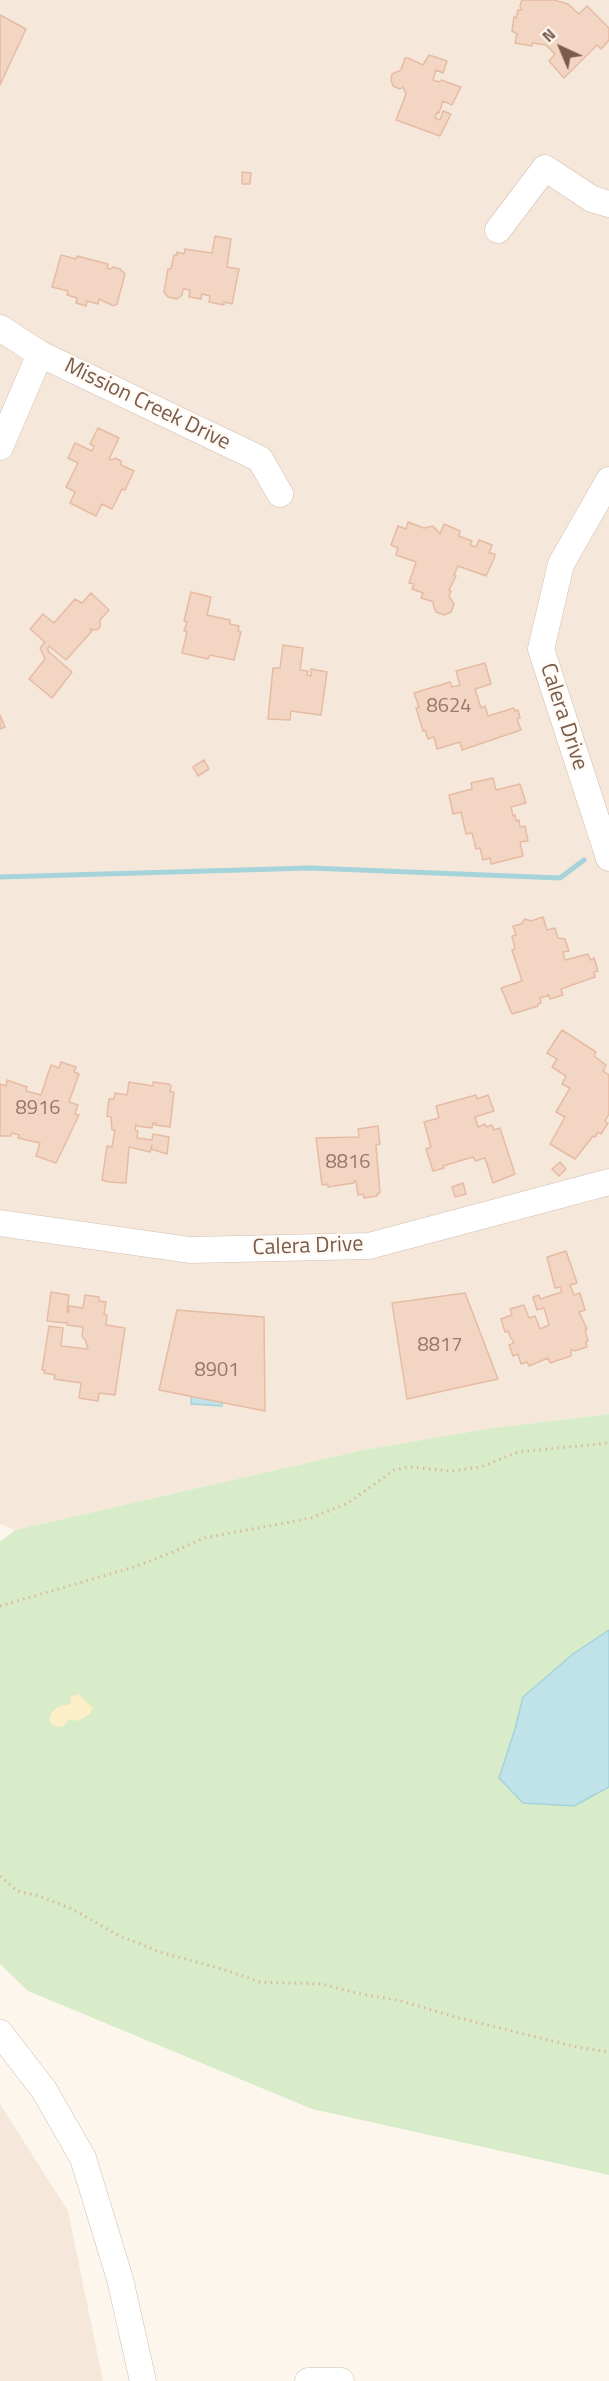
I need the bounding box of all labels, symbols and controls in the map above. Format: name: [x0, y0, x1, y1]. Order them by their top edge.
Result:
north arrow: [531, 18, 591, 78]
text: N: [536, 23, 561, 48]
street label: Mission Creek Drive: [59, 353, 235, 457]
street label: Calera Drive: [533, 660, 593, 774]
house number: 8624: [427, 695, 471, 719]
house number: 8916: [16, 1097, 60, 1121]
house number: 8816: [326, 1151, 370, 1175]
street label: Calera Drive: [252, 1232, 364, 1262]
house number: 8817: [418, 1334, 462, 1358]
house number: 8901: [195, 1359, 239, 1383]

